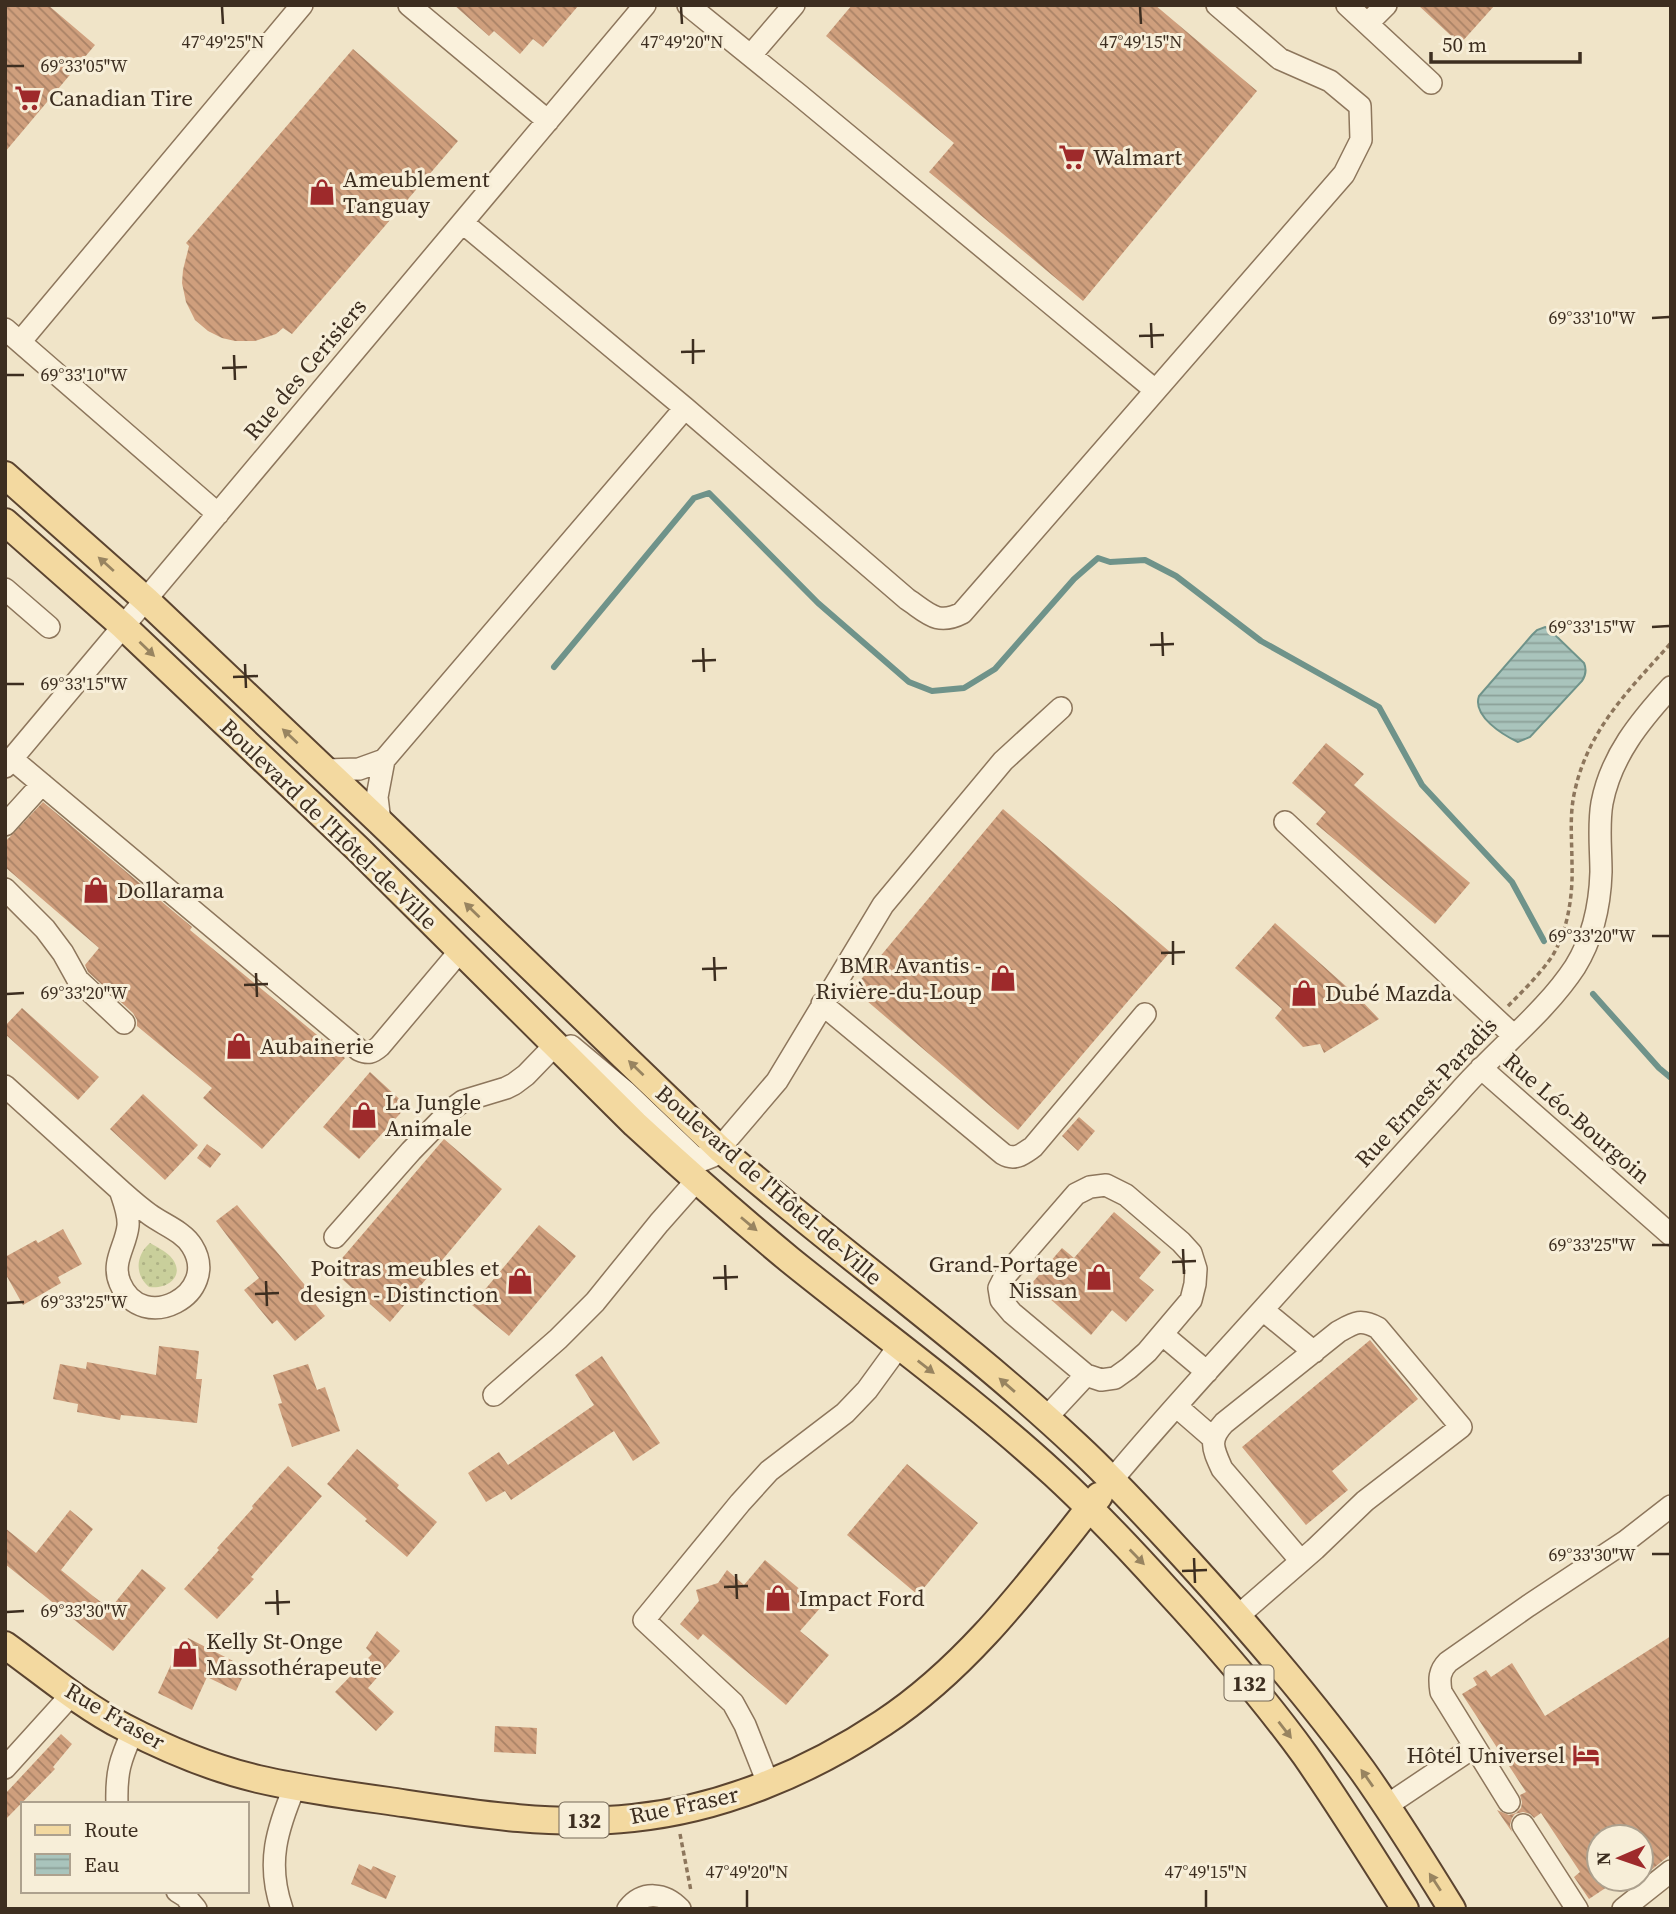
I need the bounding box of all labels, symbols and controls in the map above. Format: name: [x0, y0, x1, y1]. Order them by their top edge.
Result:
scale bar: [1431, 21, 1580, 65]
text: 47°49'25"N: [182, 29, 264, 54]
text: 47°49'20"N: [641, 29, 723, 54]
text: 47°49'15"N: [1100, 29, 1182, 54]
text: 50 m: [1442, 30, 1487, 59]
text: 69°33'05"W: [41, 53, 128, 78]
place label: Canadian Tire: [49, 82, 193, 114]
supermarket icon: Canadian Tire: [13, 83, 43, 113]
place label: Walmart: [1093, 141, 1183, 173]
supermarket icon: Walmart: [1057, 142, 1087, 172]
place label: Ameublement Tanguay: [343, 163, 490, 221]
shop icon: Ameublement Tanguay: [307, 177, 337, 207]
street label: Rue des Cerisiers: [236, 291, 374, 447]
text: 69°33'10"W: [1549, 305, 1636, 330]
text: 69°33'10"W: [41, 362, 128, 387]
one-way arrow: [97, 557, 114, 572]
text: 69°33'15"W: [1549, 614, 1636, 639]
one-way arrow: [138, 640, 155, 656]
text: 69°33'15"W: [41, 671, 128, 696]
street label: Boulevard de l'Hôtel-de-Ville: [213, 711, 445, 937]
one-way arrow: [281, 727, 298, 744]
place label: Dollarama: [117, 874, 225, 906]
shop icon: Dollarama: [81, 875, 111, 905]
one-way arrow: [464, 902, 481, 918]
text: 69°33'20"W: [1549, 923, 1636, 948]
place label: BMR Avantis - Rivière-du-Loup: [815, 949, 982, 1007]
shop icon: BMR Avantis - Rivière-du-Loup: [988, 963, 1018, 993]
place label: Dubé Mazda: [1325, 977, 1452, 1009]
shop icon: Dubé Mazda: [1289, 978, 1319, 1008]
text: 69°33'20"W: [41, 980, 128, 1005]
street label: Rue Ernest-Paradis: [1348, 1010, 1504, 1174]
place label: Aubainerie: [260, 1030, 374, 1062]
shop icon: Aubainerie: [224, 1031, 254, 1061]
street label: Rue Léo-Bourgoin: [1497, 1045, 1657, 1191]
one-way arrow: [627, 1059, 644, 1076]
street label: Boulevard de l'Hôtel-de-Ville: [649, 1078, 889, 1292]
place label: La Jungle Animale: [385, 1086, 481, 1144]
shop icon: La Jungle Animale: [349, 1100, 379, 1130]
one-way arrow: [739, 1217, 757, 1232]
text: 69°33'25"W: [1549, 1232, 1636, 1257]
place label: Grand-Portage Nissan: [929, 1248, 1078, 1306]
place label: Poitras meubles et design - Distinction: [300, 1252, 500, 1310]
shop icon: Grand-Portage Nissan: [1084, 1262, 1114, 1292]
shop icon: Poitras meubles et design - Distinction: [505, 1266, 535, 1296]
text: 69°33'25"W: [41, 1289, 128, 1314]
one-way arrow: [918, 1359, 935, 1374]
one-way arrow: [998, 1377, 1016, 1393]
text: 69°33'30"W: [1549, 1542, 1636, 1567]
one-way arrow: [1128, 1548, 1144, 1565]
place label: Impact Ford: [799, 1582, 925, 1614]
shop icon: Impact Ford: [763, 1583, 793, 1613]
text: 69°33'30"W: [41, 1598, 128, 1623]
place label: Kelly St-Onge Massothérapeute: [206, 1625, 382, 1683]
shop icon: Kelly St-Onge Massothérapeute: [170, 1639, 200, 1669]
road number: 132: [1224, 1666, 1274, 1700]
street label: Rue Fraser: [59, 1675, 171, 1758]
one-way arrow: [1277, 1720, 1292, 1738]
place label: Hôtel Universel: [1407, 1739, 1565, 1771]
hotel icon: Hôtel Universel: [1571, 1740, 1601, 1770]
one-way arrow: [1360, 1769, 1374, 1787]
street label: Rue Fraser: [627, 1778, 742, 1832]
legend: [21, 1802, 248, 1893]
road number: 132: [560, 1802, 608, 1838]
text: Route: [84, 1815, 139, 1844]
north arrow: [1585, 1823, 1655, 1893]
text: Eau: [84, 1850, 120, 1879]
text: N: [1590, 1851, 1616, 1866]
text: 47°49'20"N: [706, 1859, 788, 1884]
text: 47°49'15"N: [1165, 1859, 1247, 1884]
one-way arrow: [1429, 1873, 1442, 1892]

